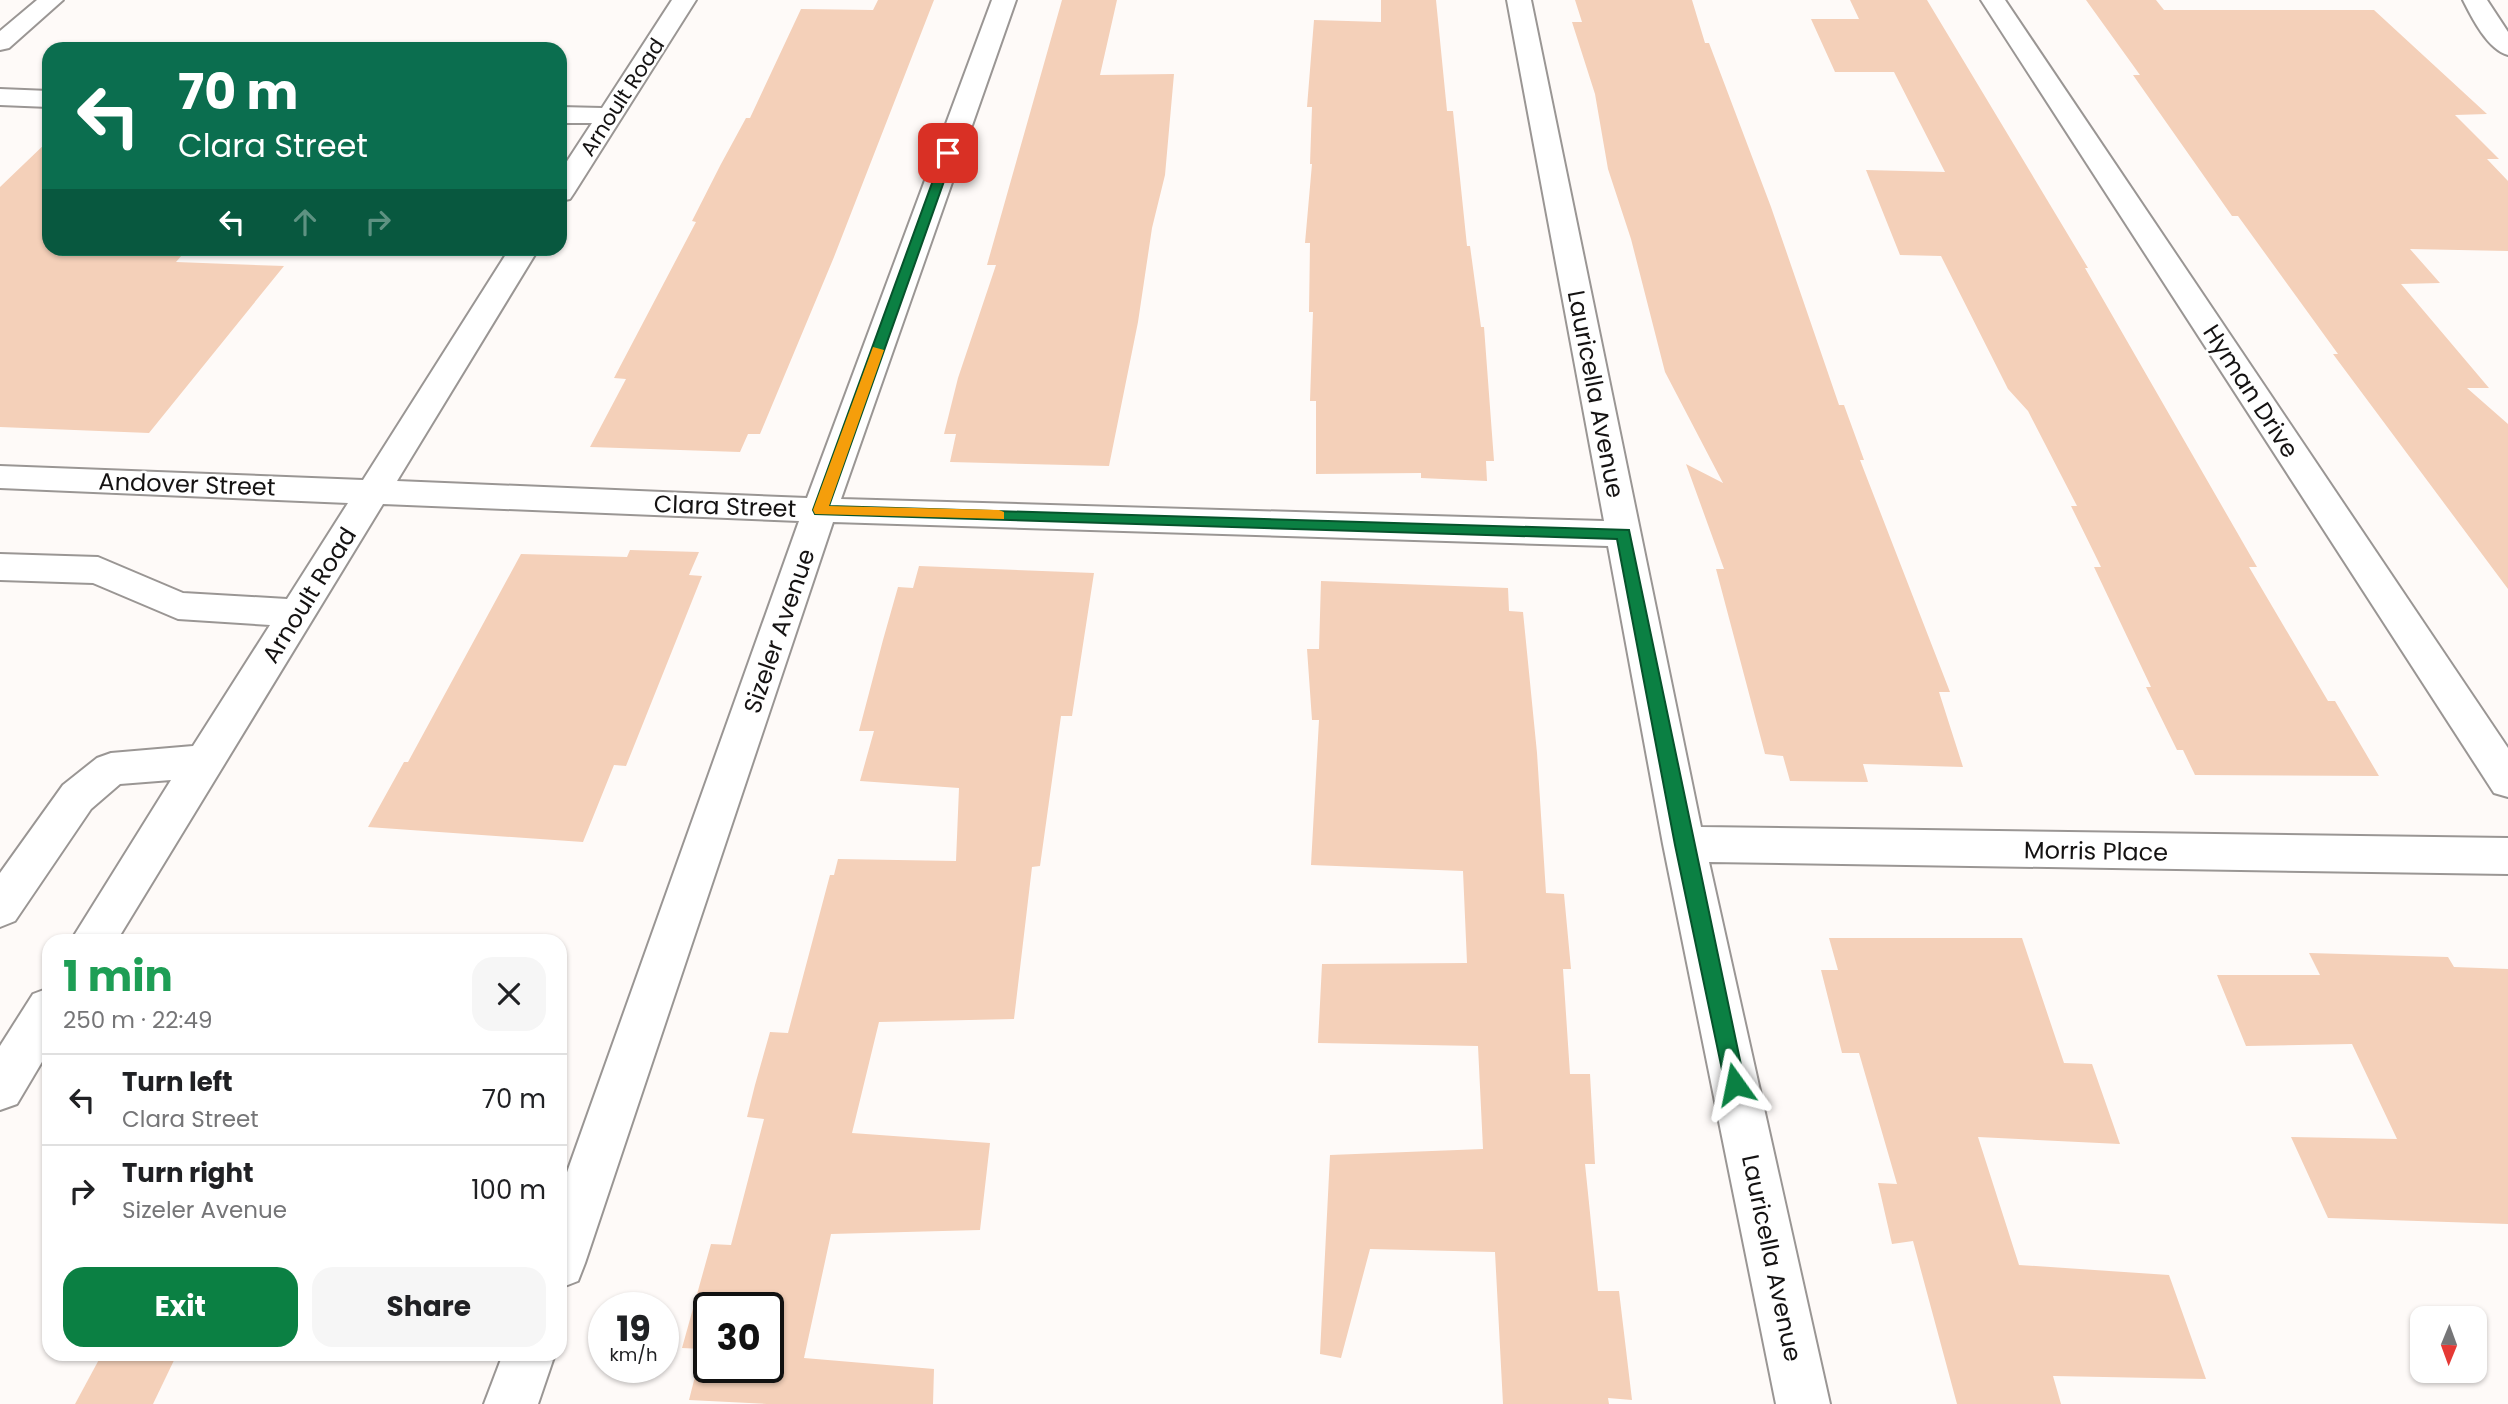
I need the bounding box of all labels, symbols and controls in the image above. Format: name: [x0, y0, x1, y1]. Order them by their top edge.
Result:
street label: Arnoult Road: [573, 32, 671, 162]
text: 70 m: [178, 58, 298, 126]
icon: left: [63, 70, 154, 161]
text: Clara Street: [178, 123, 368, 168]
pin: [918, 123, 978, 183]
icon: arrive: [929, 134, 967, 172]
icon: left: [213, 203, 251, 241]
icon: ahead: [286, 203, 324, 241]
icon: right: [359, 203, 397, 241]
street label: Lauricella Avenue: [1560, 287, 1632, 501]
street label: Hyman Drive: [2195, 318, 2307, 464]
street label: Andover Street: [98, 464, 276, 504]
street label: Clara Street: [653, 487, 797, 525]
street label: Arnoult Road: [254, 521, 364, 669]
street label: Sizeler Avenue: [735, 544, 823, 718]
street label: Morris Place: [2024, 833, 2168, 869]
text: 1 min: [63, 947, 173, 1006]
button: close: [472, 957, 546, 1031]
text: 250 m · 22:49: [63, 1004, 212, 1036]
position arrow: [1698, 1047, 1772, 1121]
text: Turn left: [122, 1064, 233, 1100]
icon: left: [63, 1081, 101, 1119]
text: 70 m: [482, 1081, 546, 1117]
text: Clara Street: [122, 1103, 259, 1135]
street label: Lauricella Avenue: [1734, 1151, 1810, 1365]
text: Turn right: [122, 1155, 254, 1191]
icon: right: [63, 1172, 101, 1210]
text: 100 m: [471, 1172, 546, 1208]
text: Sizeler Avenue: [122, 1194, 287, 1226]
button: Exit: [63, 1267, 298, 1347]
button: Share: [312, 1267, 546, 1347]
speed limit sign: 30: [693, 1292, 784, 1383]
text: 19: [616, 1304, 651, 1353]
north arrow: [2410, 1306, 2487, 1382]
map controls: [2410, 1306, 2487, 1383]
text: km/h: [610, 1342, 657, 1367]

